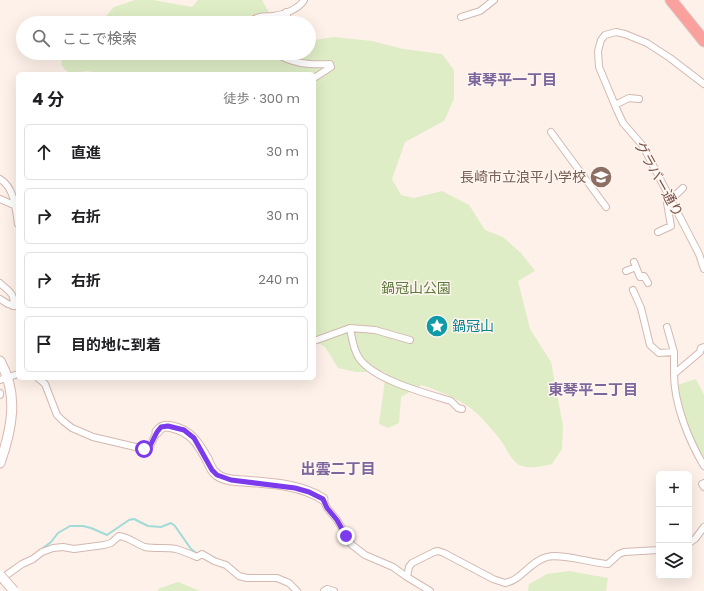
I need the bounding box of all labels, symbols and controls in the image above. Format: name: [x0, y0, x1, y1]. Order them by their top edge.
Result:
search box: [16, 16, 316, 60]
icon: search: [30, 27, 52, 49]
text: ここで検索: [62, 28, 137, 49]
district label: 東琴平一丁目: [467, 69, 557, 90]
text: 4 分: [32, 87, 64, 111]
text: 徒歩 · 300 m: [223, 89, 300, 108]
street label: グラバー通り: [630, 137, 688, 221]
icon: ahead: [33, 141, 55, 163]
text: 直進: [71, 142, 101, 163]
text: 30 m: [266, 142, 299, 161]
school or university icon: 長崎市立浪平小学校: [588, 164, 614, 190]
place label: 長崎市立浪平小学校: [460, 167, 586, 187]
icon: right: [33, 205, 55, 227]
text: 右折: [71, 206, 101, 227]
text: 30 m: [266, 206, 299, 225]
icon: right: [33, 269, 55, 291]
text: 右折: [71, 270, 101, 291]
text: 240 m: [258, 270, 299, 289]
park label: 鍋冠山公園: [381, 278, 451, 298]
place icon: 鍋冠山: [424, 313, 450, 339]
place label: 鍋冠山: [452, 316, 494, 336]
icon: arrive: [33, 333, 55, 355]
text: 目的地に到着: [71, 334, 161, 355]
district label: 東琴平二丁目: [548, 379, 638, 400]
route start: [135, 440, 153, 458]
district label: 出雲二丁目: [300, 458, 376, 479]
map controls: [656, 471, 692, 579]
button: +: [656, 471, 692, 507]
button: −: [656, 507, 692, 543]
route end: [337, 527, 355, 545]
button: layers: [656, 543, 692, 579]

